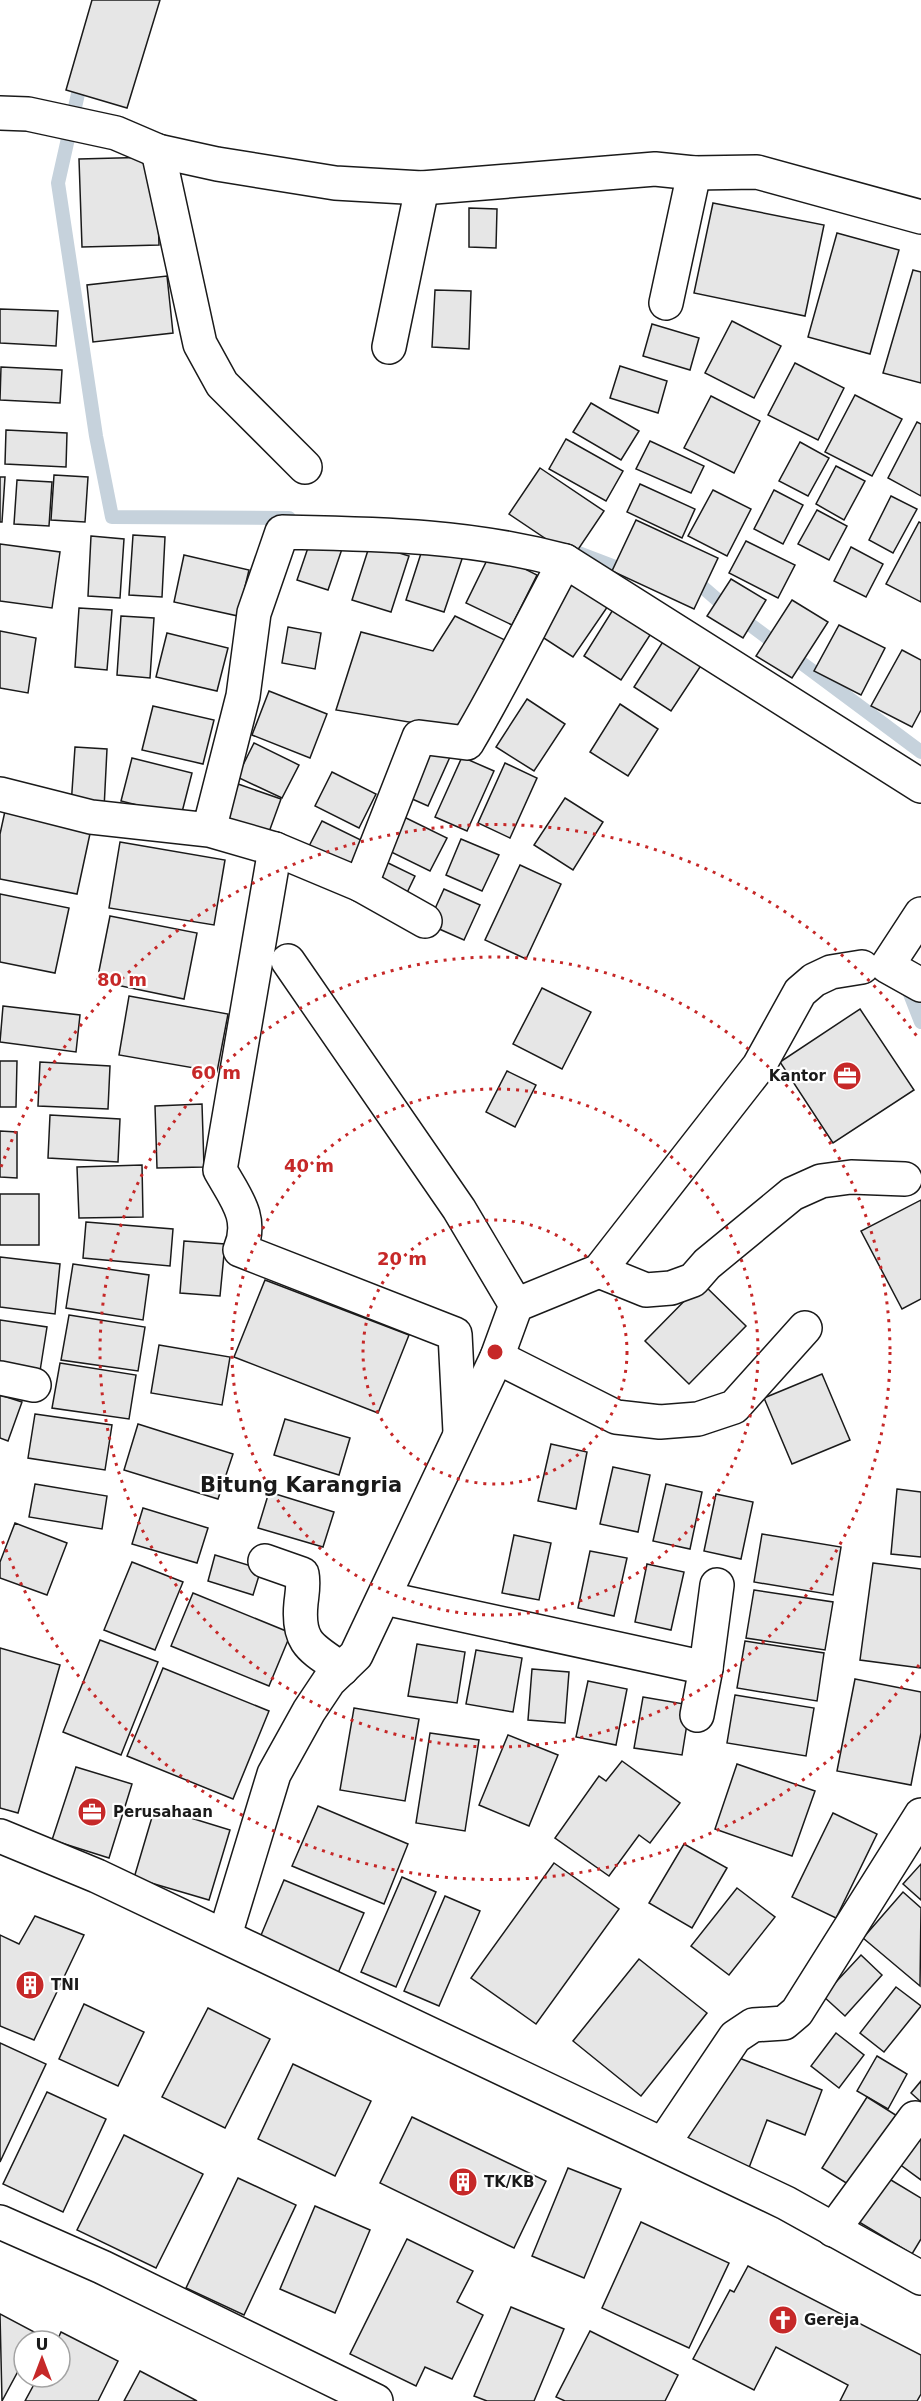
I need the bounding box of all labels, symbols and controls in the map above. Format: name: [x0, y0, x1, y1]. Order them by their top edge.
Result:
text: 80 m: [97, 969, 147, 990]
office icon: Kantor: [831, 1060, 863, 1092]
text: 60 m: [191, 1062, 241, 1083]
place label: Kantor: [769, 1067, 827, 1085]
text: 40 m: [284, 1155, 334, 1176]
text: 20 m: [377, 1248, 427, 1269]
centre of rings: [485, 1342, 505, 1362]
district label: Bitung Karangria: [200, 1473, 402, 1497]
office icon: Perusahaan: [76, 1796, 108, 1828]
place label: Perusahaan: [113, 1803, 213, 1821]
building icon: TNI: [14, 1969, 46, 2001]
place label: TNI: [51, 1976, 79, 1994]
building icon: TK/KB: [447, 2166, 479, 2198]
place label: TK/KB: [484, 2173, 534, 2191]
church icon: Gereja: [767, 2304, 799, 2336]
place label: Gereja: [804, 2311, 859, 2329]
north arrow: [12, 2329, 72, 2389]
text: U: [36, 2335, 49, 2354]

